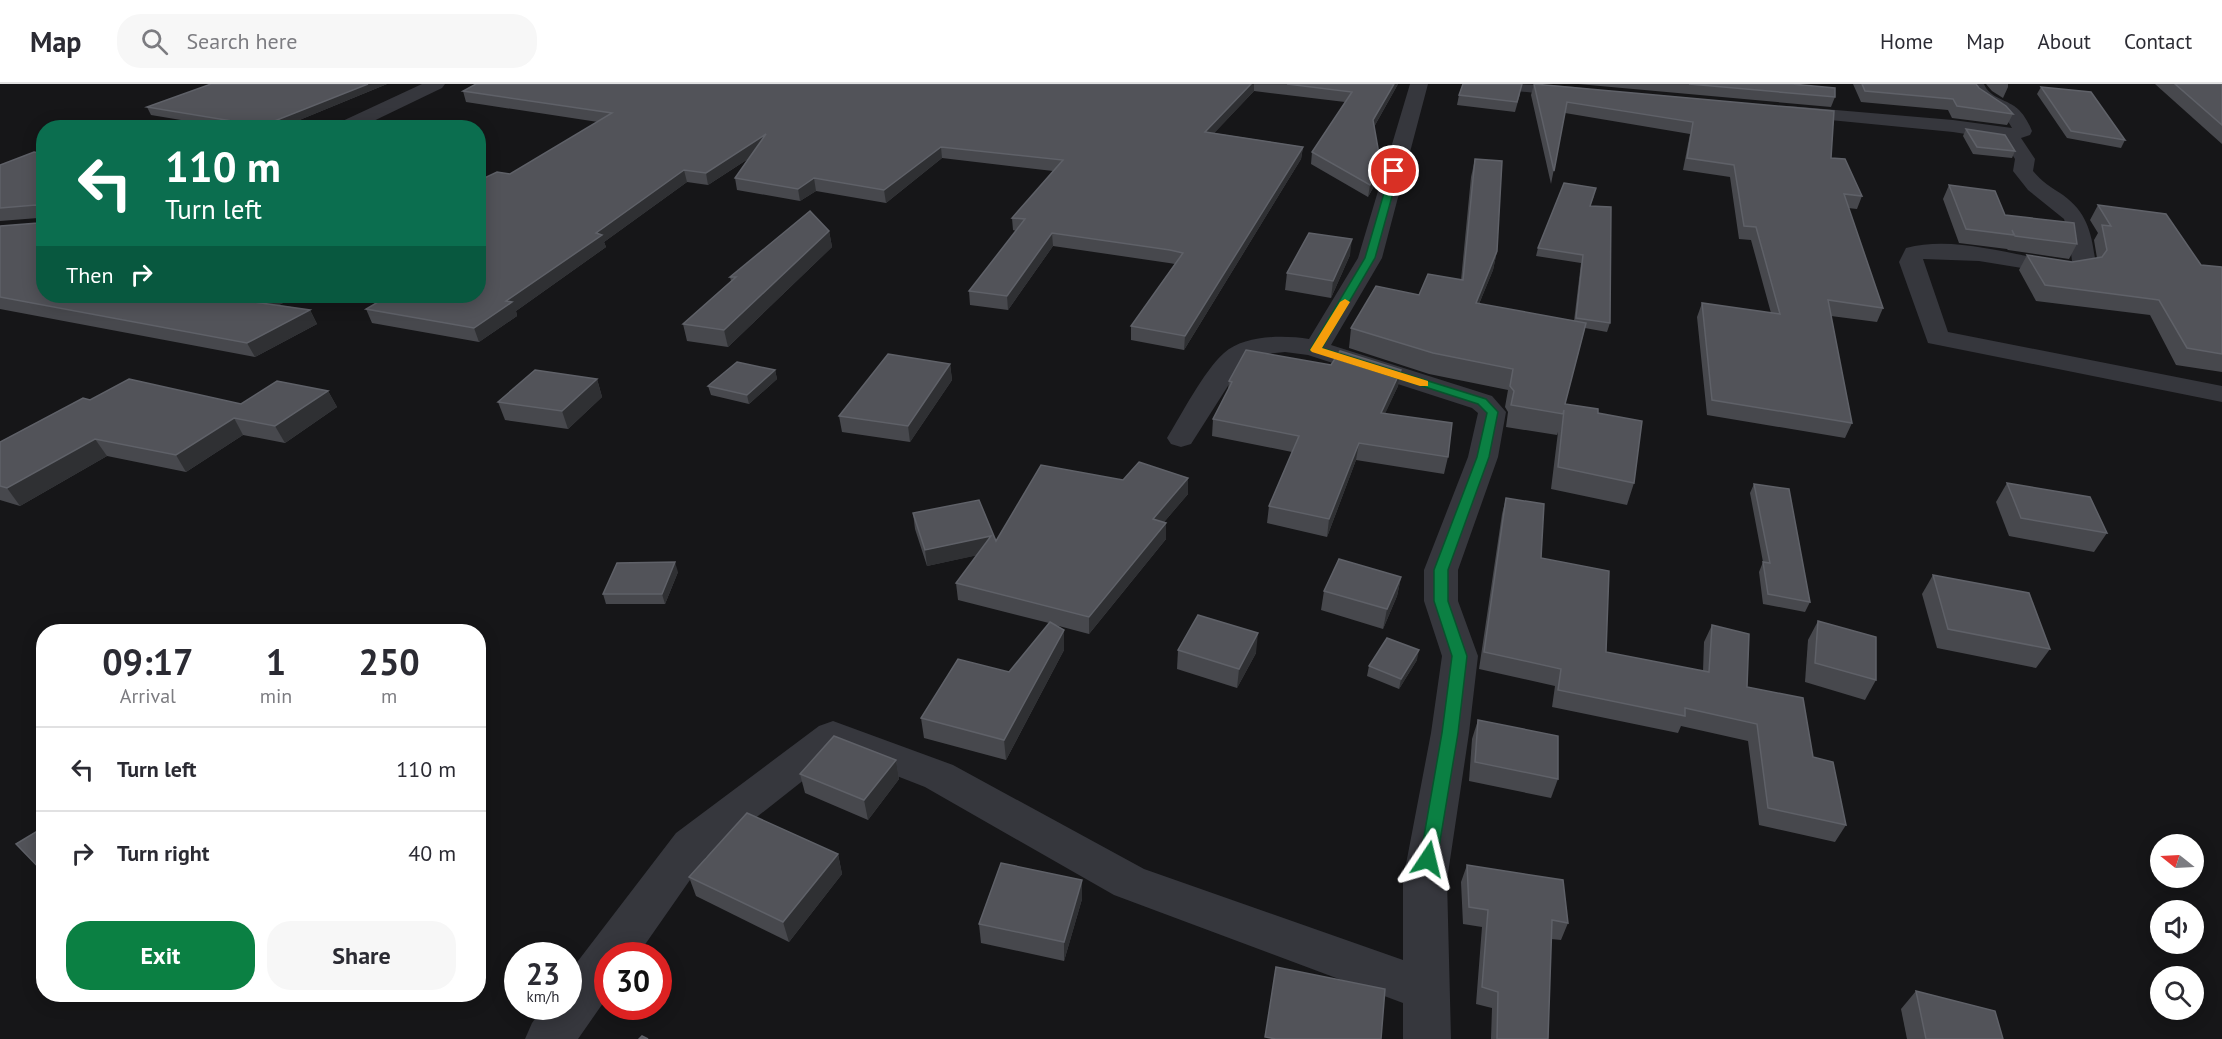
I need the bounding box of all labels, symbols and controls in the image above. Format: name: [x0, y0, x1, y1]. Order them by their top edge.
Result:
search box: [117, 14, 537, 68]
text: Map: [30, 23, 81, 60]
icon: search: [138, 25, 171, 58]
text: Search here: [186, 27, 297, 55]
text: Home: [1880, 28, 1933, 55]
text: Map: [1966, 28, 2005, 55]
text: About: [2038, 28, 2091, 55]
text: Contact: [2124, 28, 2192, 55]
text: 110 m: [165, 139, 281, 194]
icon: left: [66, 144, 144, 222]
pin: [1368, 145, 1419, 196]
icon: arrive: [1377, 154, 1410, 187]
text: Turn left: [165, 192, 262, 226]
icon: right: [125, 258, 158, 291]
text: Then: [66, 261, 113, 289]
text: 09:17: [102, 638, 194, 685]
text: 1: [266, 638, 286, 685]
text: 250: [359, 638, 420, 685]
text: Arrival: [120, 683, 176, 709]
text: min: [260, 683, 292, 709]
text: m: [381, 683, 397, 709]
icon: left: [66, 753, 99, 786]
text: Turn left: [117, 755, 197, 783]
text: 110 m: [396, 755, 456, 783]
position arrow: [1396, 827, 1460, 891]
north arrow: [2150, 834, 2204, 888]
map controls: [2150, 834, 2204, 1020]
icon: right: [66, 837, 99, 870]
text: Turn right: [117, 839, 209, 867]
text: 40 m: [408, 839, 456, 867]
button: sound: [2150, 900, 2204, 954]
button: Exit: [66, 921, 255, 990]
button: Share: [267, 921, 456, 990]
speed limit sign: 30: [594, 942, 672, 1020]
text: 23: [526, 954, 560, 993]
button: search: [2150, 966, 2204, 1020]
text: km/h: [527, 987, 559, 1006]

